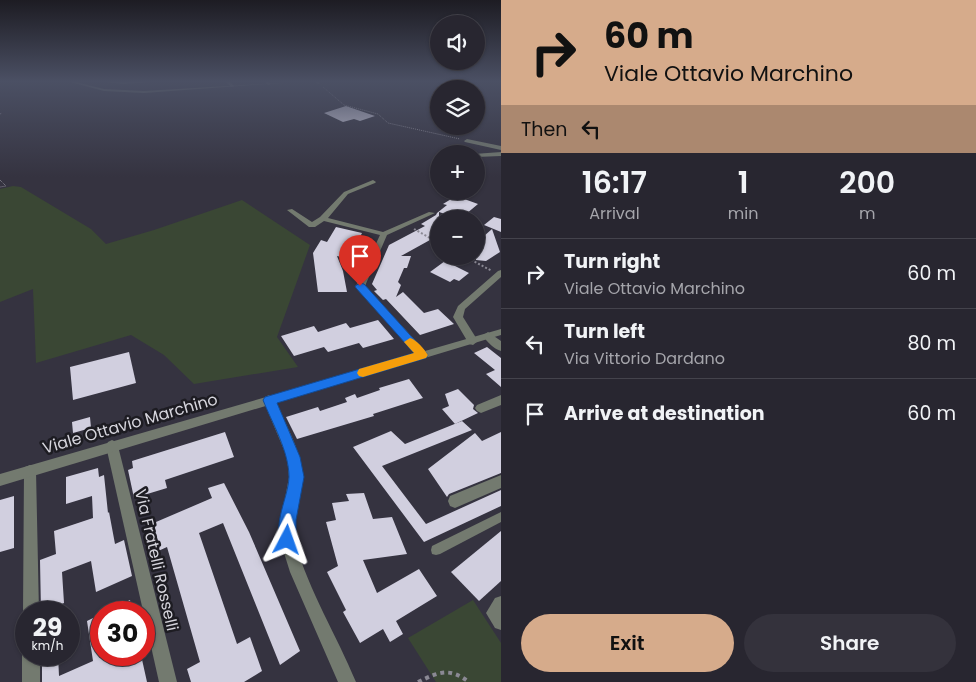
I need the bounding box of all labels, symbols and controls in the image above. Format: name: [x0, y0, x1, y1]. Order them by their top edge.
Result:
text: 60 m: [604, 11, 694, 60]
map controls: [430, 15, 485, 265]
button: sound: [430, 15, 485, 70]
icon: right: [521, 20, 586, 85]
text: Viale Ottavio Marchino: [604, 58, 853, 89]
button: layers: [430, 80, 485, 135]
icon: left: [577, 115, 605, 143]
text: Then: [521, 116, 567, 143]
button: +: [430, 145, 485, 200]
text: 16:17: [582, 161, 647, 204]
text: 1: [738, 161, 749, 204]
text: 200: [839, 161, 895, 204]
text: Arrival: [589, 202, 640, 225]
text: min: [728, 202, 758, 225]
text: m: [859, 202, 875, 225]
button: −: [430, 210, 485, 265]
pin: [339, 235, 381, 286]
icon: arrive: [346, 242, 374, 270]
text: Turn right: [564, 248, 660, 275]
icon: right: [521, 260, 549, 288]
text: 60 m: [907, 260, 956, 287]
text: Viale Ottavio Marchino: [564, 277, 745, 300]
text: Turn left: [564, 318, 645, 345]
icon: left: [521, 330, 549, 358]
text: 80 m: [907, 330, 956, 357]
text: Via Vittorio Dardano: [564, 347, 725, 370]
street label: Viale Ottavio Marchino: [40, 387, 220, 459]
icon: arrive: [521, 400, 549, 428]
text: Arrive at destination: [564, 400, 765, 427]
text: 60 m: [907, 400, 956, 427]
street label: Via Fratelli Rosselli: [129, 487, 184, 633]
position arrow: [260, 513, 312, 565]
speed limit sign: 30: [90, 601, 155, 666]
text: 29: [33, 610, 62, 645]
button: Exit: [521, 614, 734, 672]
button: Share: [744, 614, 956, 672]
text: km/h: [32, 637, 63, 654]

